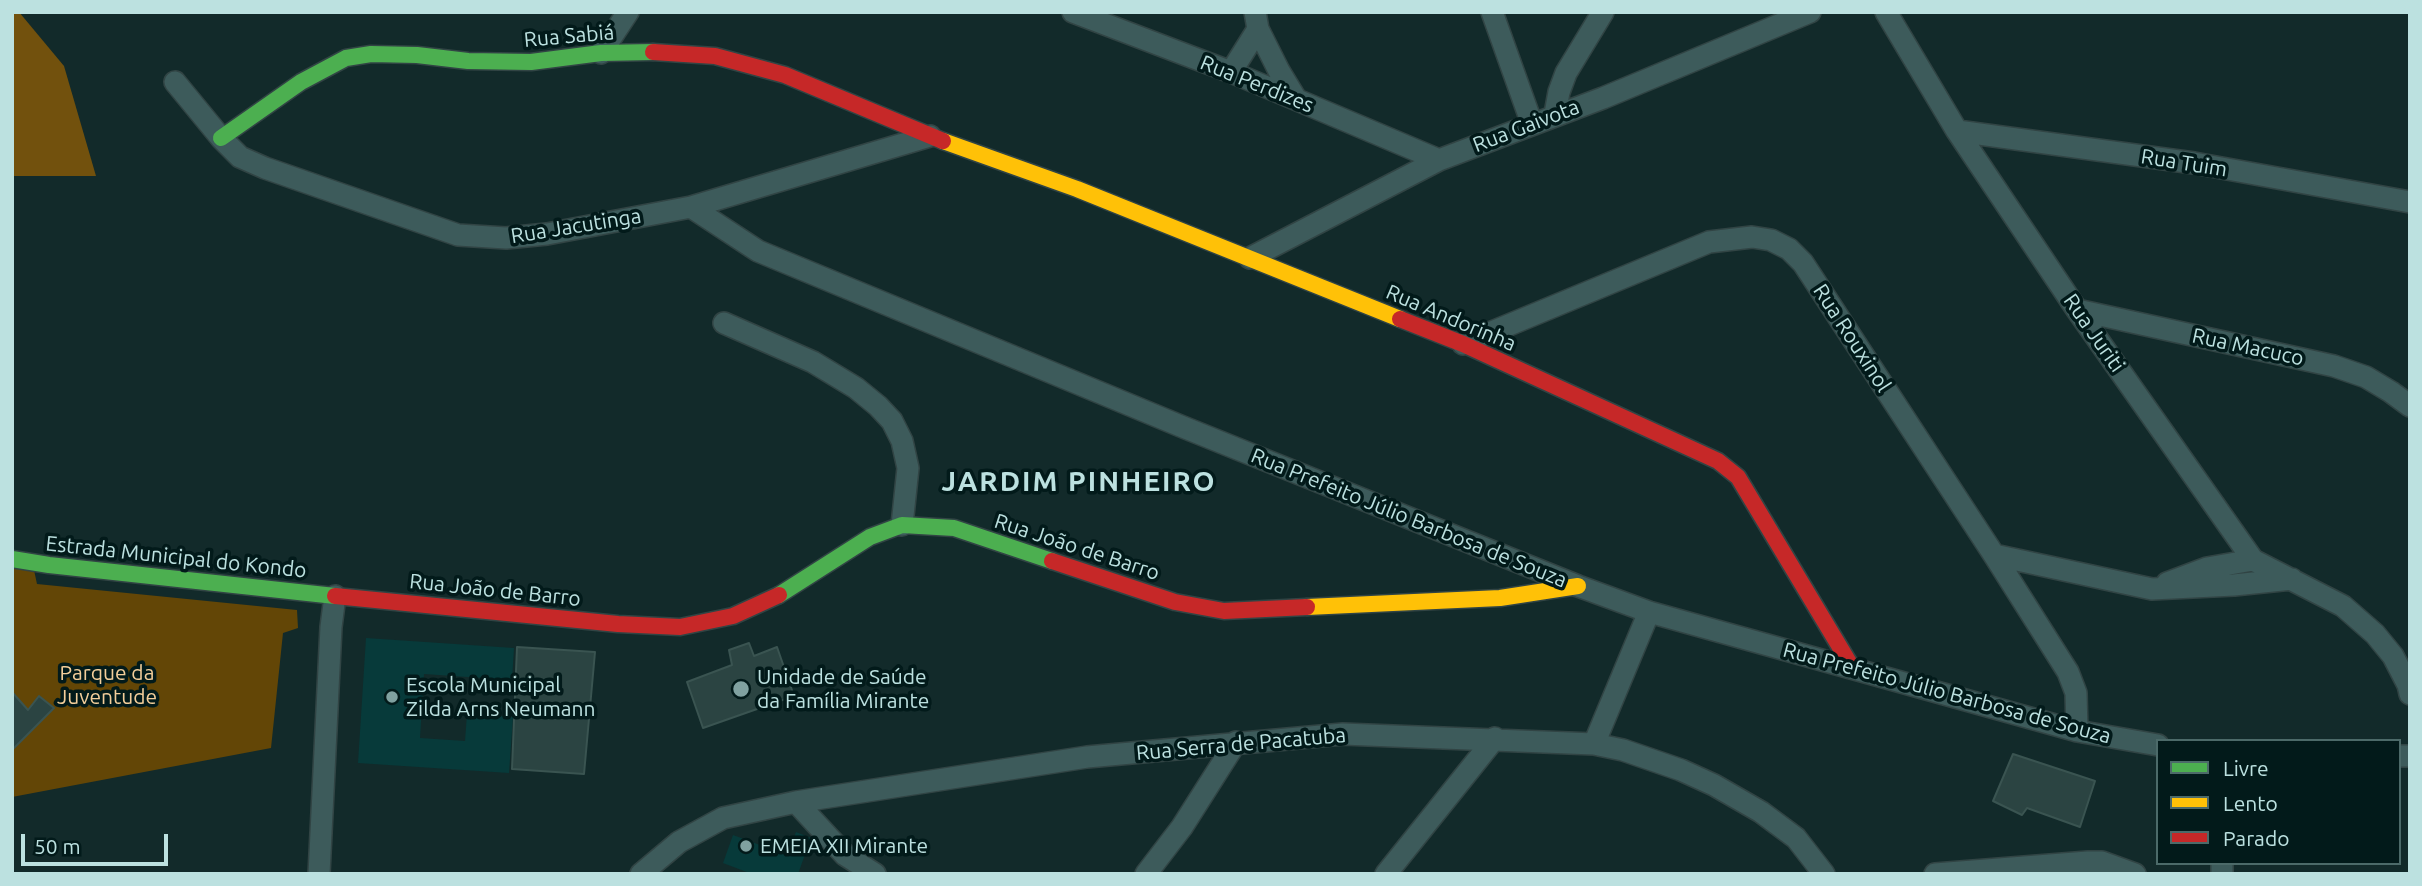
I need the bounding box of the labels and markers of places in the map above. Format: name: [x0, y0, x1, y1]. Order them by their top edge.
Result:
place label: Unidade de Saúde da Família Mirante: [757, 664, 929, 714]
place label: Escola Municipal Zilda Arns Neumann: [406, 672, 596, 722]
marker: Unidade de Saúde da Família Mirante: [731, 679, 751, 699]
marker: Escola Municipal Zilda Arns Neumann: [384, 689, 400, 705]
place label: EMEIA XII Mirante: [760, 833, 928, 859]
marker: EMEIA XII Mirante: [738, 838, 754, 854]

